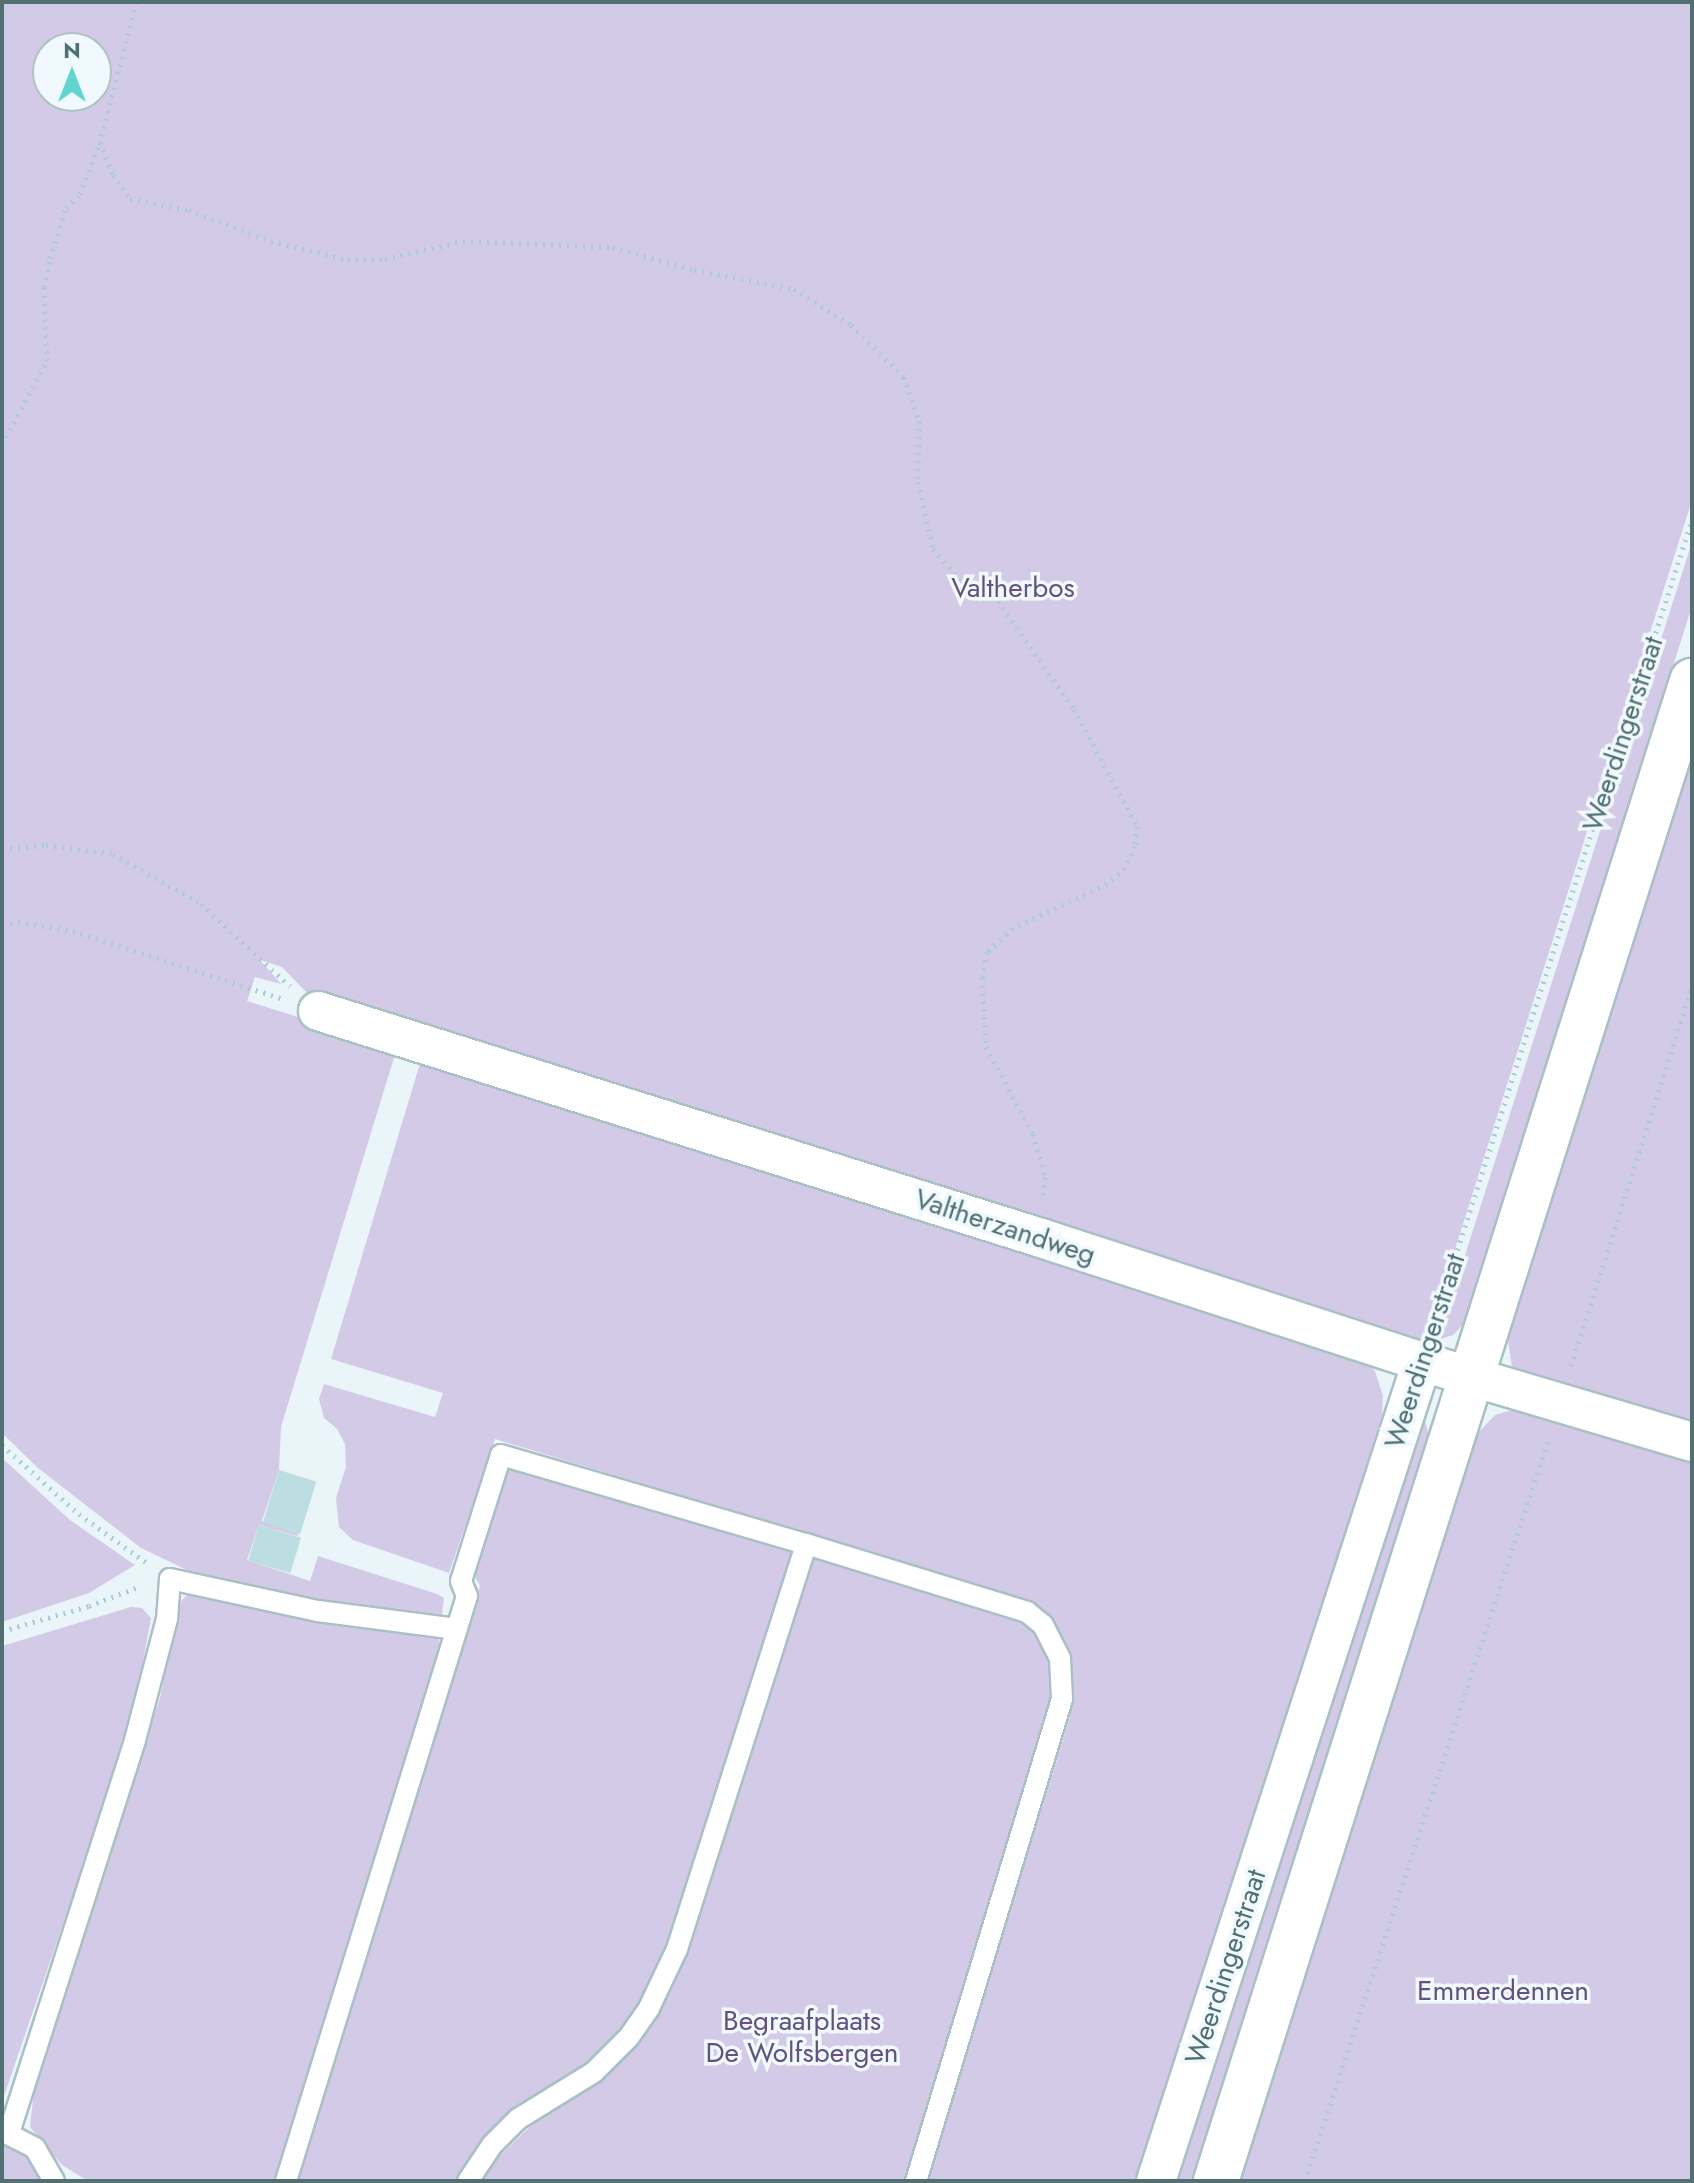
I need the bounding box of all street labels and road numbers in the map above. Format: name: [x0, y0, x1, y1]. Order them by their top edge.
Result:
street label: Weerdingerstraat: [1576, 632, 1670, 836]
street label: Valtherzandweg: [910, 1182, 1100, 1272]
street label: Weerdingerstraat: [1378, 1249, 1472, 1453]
street label: Weerdingerstraat: [1179, 1865, 1273, 2069]

